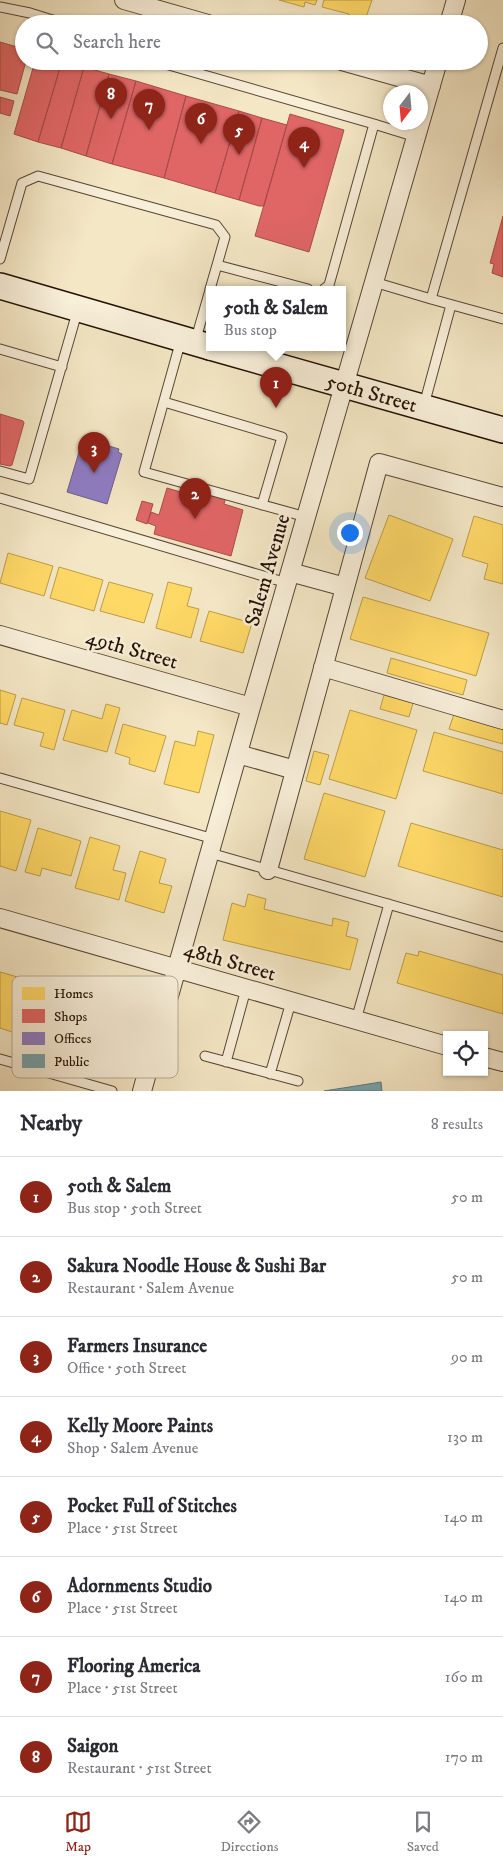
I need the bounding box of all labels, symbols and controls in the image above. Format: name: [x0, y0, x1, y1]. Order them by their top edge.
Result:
search box: [15, 15, 488, 70]
icon: search: [33, 29, 61, 57]
text: Search here: [73, 31, 161, 54]
pin: 8: [95, 78, 127, 119]
north arrow: [383, 85, 428, 130]
pin: 7: [133, 89, 165, 130]
pin: 6: [185, 103, 217, 144]
pin: 5: [223, 114, 255, 155]
pin: 4: [288, 127, 320, 168]
popup: [206, 286, 346, 351]
text: 50th & Salem: [224, 297, 328, 320]
text: Bus stop: [224, 320, 277, 340]
pin: 1: [260, 367, 292, 408]
street label: 50th Street: [323, 368, 420, 419]
pin: 3: [78, 432, 110, 473]
pin: 2: [179, 478, 211, 519]
street label: Salem Avenue: [240, 511, 296, 629]
your location: [337, 520, 363, 546]
street label: 49th Street: [83, 624, 181, 676]
street label: 48th Street: [181, 936, 279, 988]
legend: [12, 976, 178, 1078]
text: Homes: [54, 985, 94, 1003]
text: Shops: [54, 1008, 87, 1026]
text: Offices: [54, 1030, 92, 1048]
map controls: [443, 1031, 488, 1076]
button: locate: [443, 1031, 488, 1076]
text: Public: [54, 1053, 89, 1071]
text: Nearby: [20, 1111, 82, 1137]
text: 8 results: [431, 1114, 483, 1134]
text: 50th & Salem: [67, 1175, 171, 1198]
text: 1: [33, 1187, 39, 1207]
text: 50 m: [451, 1187, 483, 1207]
text: Bus stop · 50th Street: [67, 1198, 202, 1218]
text: Sakura Noodle House & Sushi Bar: [67, 1255, 326, 1278]
text: 2: [32, 1267, 40, 1287]
text: 50 m: [451, 1267, 483, 1287]
text: Restaurant · Salem Avenue: [67, 1278, 234, 1298]
text: Farmers Insurance: [67, 1335, 207, 1358]
text: 3: [33, 1347, 39, 1367]
text: 90 m: [451, 1347, 483, 1367]
text: Office · 50th Street: [67, 1358, 186, 1378]
text: Kelly Moore Paints: [67, 1415, 213, 1438]
text: 4: [31, 1427, 41, 1447]
text: 130 m: [447, 1427, 483, 1447]
text: Shop · Salem Avenue: [67, 1438, 198, 1458]
text: Pocket Full of Stitches: [67, 1495, 237, 1518]
text: 5: [32, 1507, 40, 1527]
text: 140 m: [444, 1507, 483, 1527]
text: Place · 51st Street: [67, 1518, 178, 1538]
text: Adornments Studio: [67, 1575, 212, 1598]
text: 6: [32, 1587, 40, 1607]
text: 140 m: [444, 1587, 483, 1607]
text: Place · 51st Street: [67, 1598, 178, 1618]
text: Flooring America: [67, 1655, 200, 1678]
text: 7: [32, 1667, 40, 1687]
text: 160 m: [445, 1667, 483, 1687]
text: Place · 51st Street: [67, 1678, 178, 1698]
text: Saigon: [67, 1735, 118, 1758]
text: 8: [32, 1747, 40, 1767]
text: 170 m: [445, 1747, 483, 1767]
text: Restaurant · 51st Street: [67, 1758, 212, 1778]
tab: Map: [64, 1808, 92, 1856]
tab: Directions: [220, 1808, 278, 1856]
tab: Saved: [407, 1808, 439, 1856]

